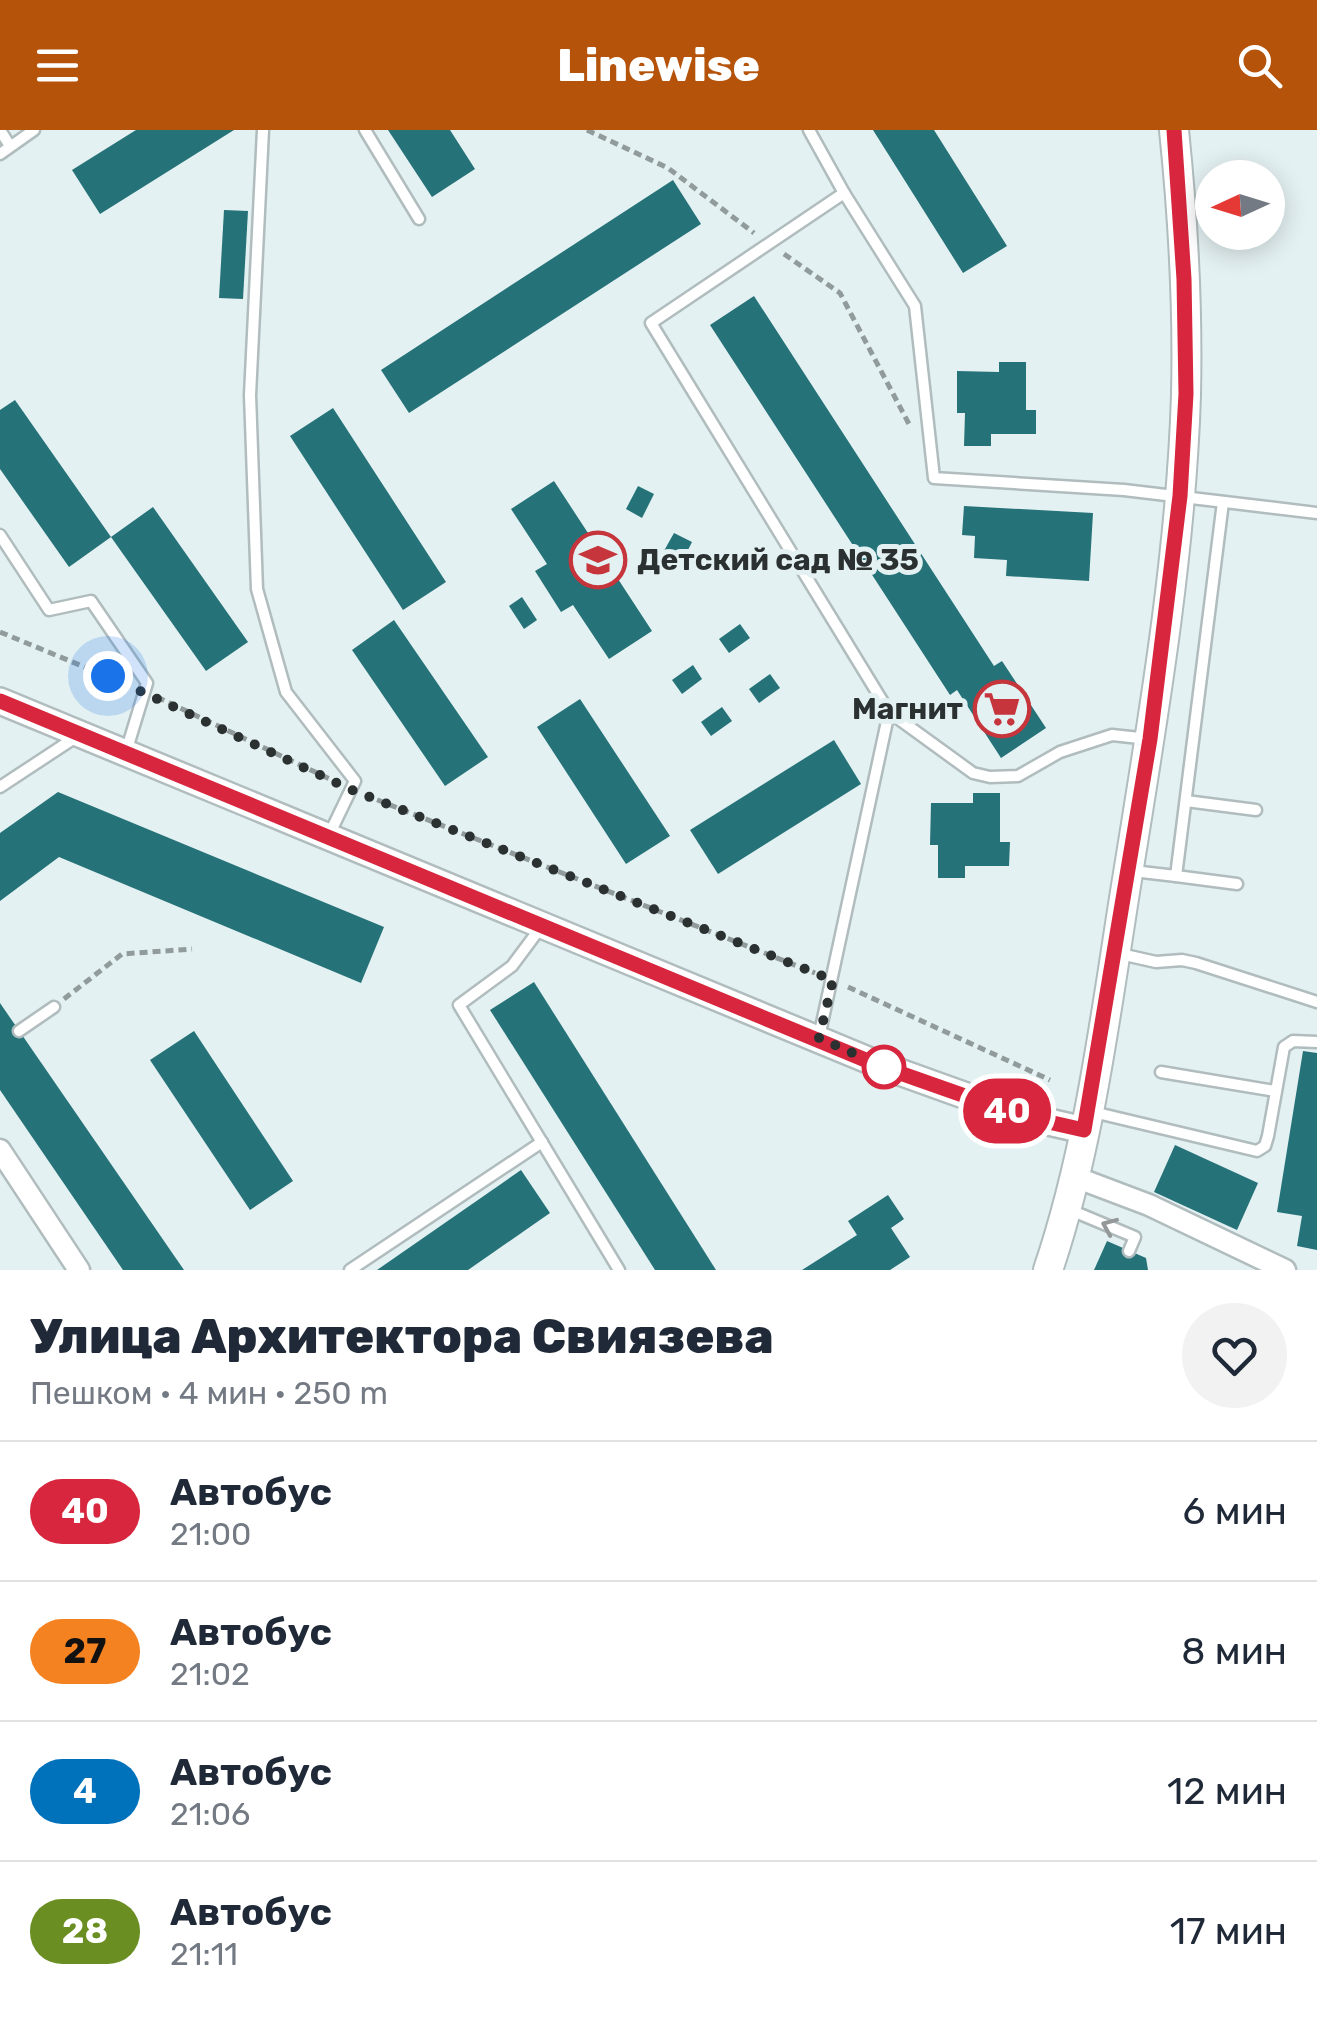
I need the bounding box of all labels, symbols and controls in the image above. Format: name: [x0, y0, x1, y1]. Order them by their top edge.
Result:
icon: menu: [30, 38, 85, 93]
icon: search: [1232, 38, 1287, 93]
text: Linewise: [557, 39, 760, 92]
north arrow: [1195, 160, 1285, 250]
map controls: [1195, 160, 1285, 250]
school or university icon: Детский сад № 35: [568, 530, 628, 590]
place label: Детский сад № 35: [637, 542, 919, 578]
your location: [83, 651, 133, 701]
supermarket icon: Магнит: [972, 679, 1032, 739]
place label: Магнит: [852, 691, 964, 727]
unlabelled marker: [863, 1046, 905, 1088]
line badge: 40: [962, 1078, 1052, 1144]
text: 40: [983, 1090, 1031, 1132]
one-way arrow: [1101, 1218, 1119, 1238]
button: heart: [1182, 1303, 1287, 1408]
text: Улица Архитектора Свиязева: [30, 1308, 774, 1365]
text: Пешком · 4 мин · 250 m: [30, 1374, 388, 1412]
text: Автобус: [170, 1469, 332, 1515]
text: 6 мин: [1183, 1488, 1287, 1534]
text: 40: [61, 1490, 109, 1532]
text: 21:00: [170, 1515, 251, 1553]
text: Автобус: [170, 1609, 332, 1655]
text: 8 мин: [1181, 1628, 1287, 1674]
text: 27: [64, 1630, 106, 1672]
text: 21:02: [170, 1655, 250, 1693]
text: Автобус: [170, 1749, 332, 1795]
text: 12 мин: [1167, 1768, 1287, 1814]
text: 4: [73, 1770, 97, 1812]
text: 21:06: [170, 1795, 250, 1833]
text: Автобус: [170, 1889, 332, 1935]
text: 17 мин: [1170, 1908, 1287, 1954]
text: 28: [62, 1910, 108, 1952]
text: 21:11: [170, 1935, 238, 1973]

